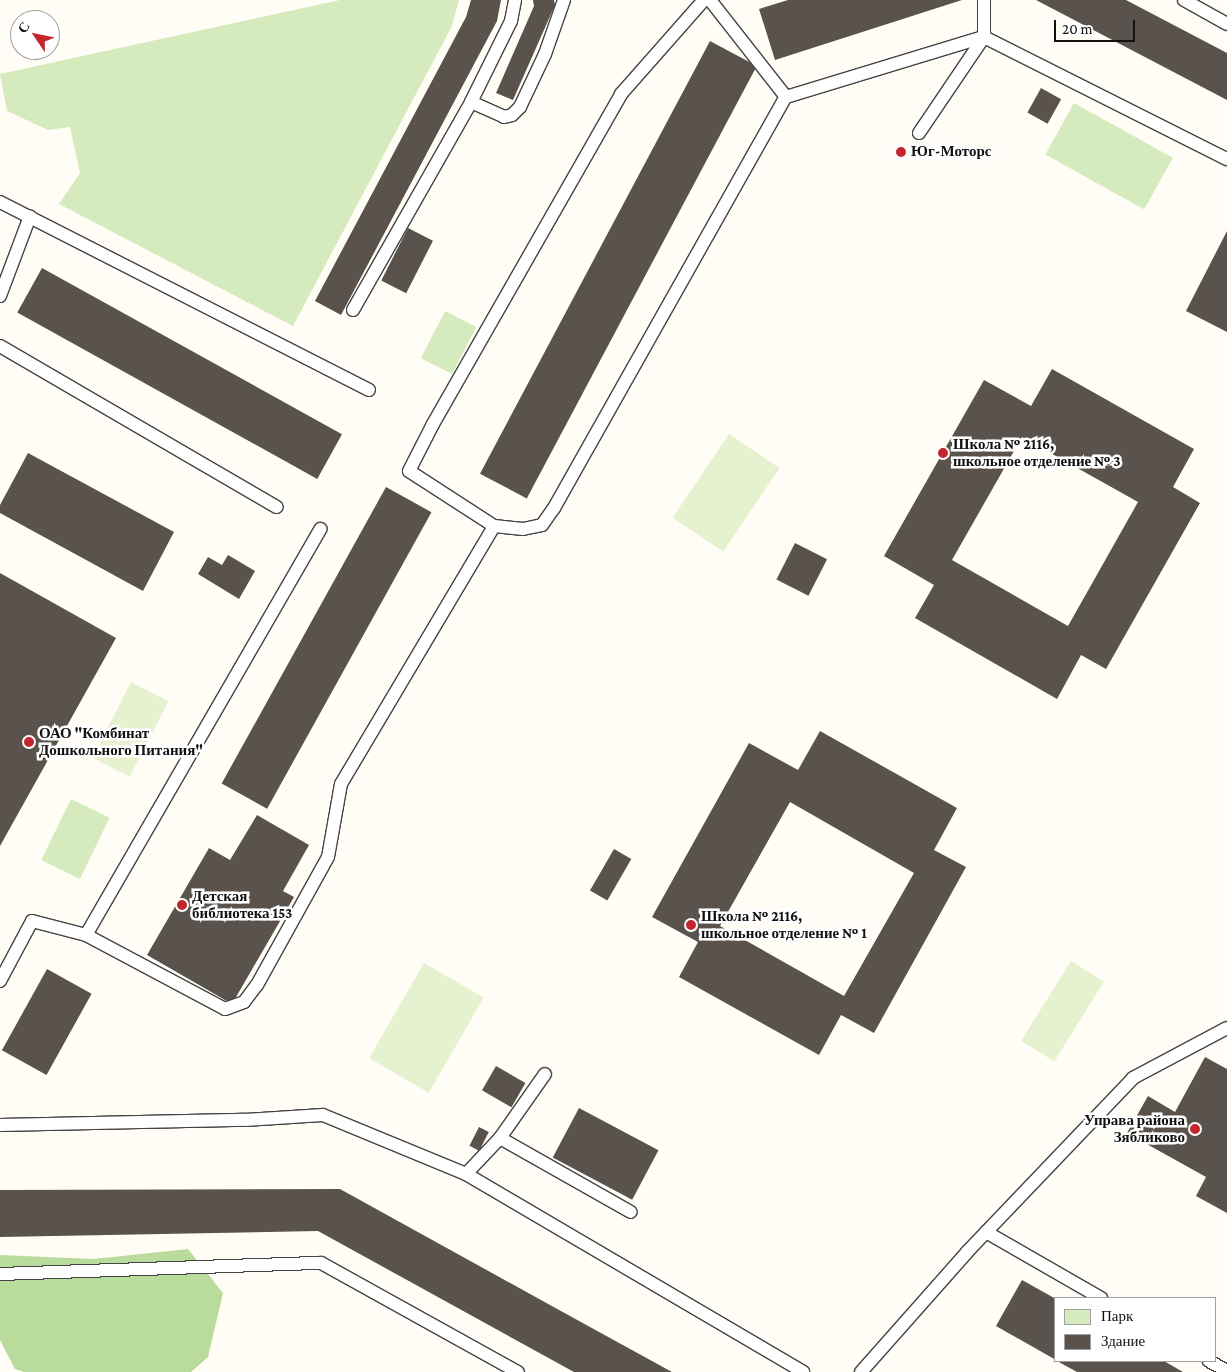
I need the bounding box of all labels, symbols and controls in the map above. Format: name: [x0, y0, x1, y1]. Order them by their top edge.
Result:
north arrow: [10, 10, 60, 60]
scale bar: [1057, 10, 1138, 42]
text: С: [14, 19, 33, 36]
text: 20 m: [1062, 21, 1093, 37]
place label: Юг-Моторс: [911, 143, 991, 161]
marker: Юг-Моторс: [895, 146, 907, 158]
place label: Школа № 2116, школьное отделение № 3: [953, 435, 1121, 470]
marker: Школа № 2116, школьное отделение № 3: [937, 447, 949, 459]
place label: ОАО "Комбинат Дошкольного Питания": [39, 724, 203, 759]
marker: ОАО "Комбинат Дошкольного Питания": [23, 736, 35, 748]
place label: Детская библиотека 153: [192, 887, 292, 922]
marker: Детская библиотека 153: [176, 899, 188, 911]
place label: Школа № 2116, школьное отделение № 1: [701, 907, 867, 942]
marker: Школа № 2116, школьное отделение № 1: [685, 919, 697, 931]
place label: Управа района Зябликово: [1084, 1111, 1185, 1146]
marker: Управа района Зябликово: [1189, 1123, 1201, 1135]
legend: [1054, 1297, 1217, 1362]
text: Парк: [1101, 1308, 1133, 1324]
text: Здание: [1101, 1333, 1145, 1349]

